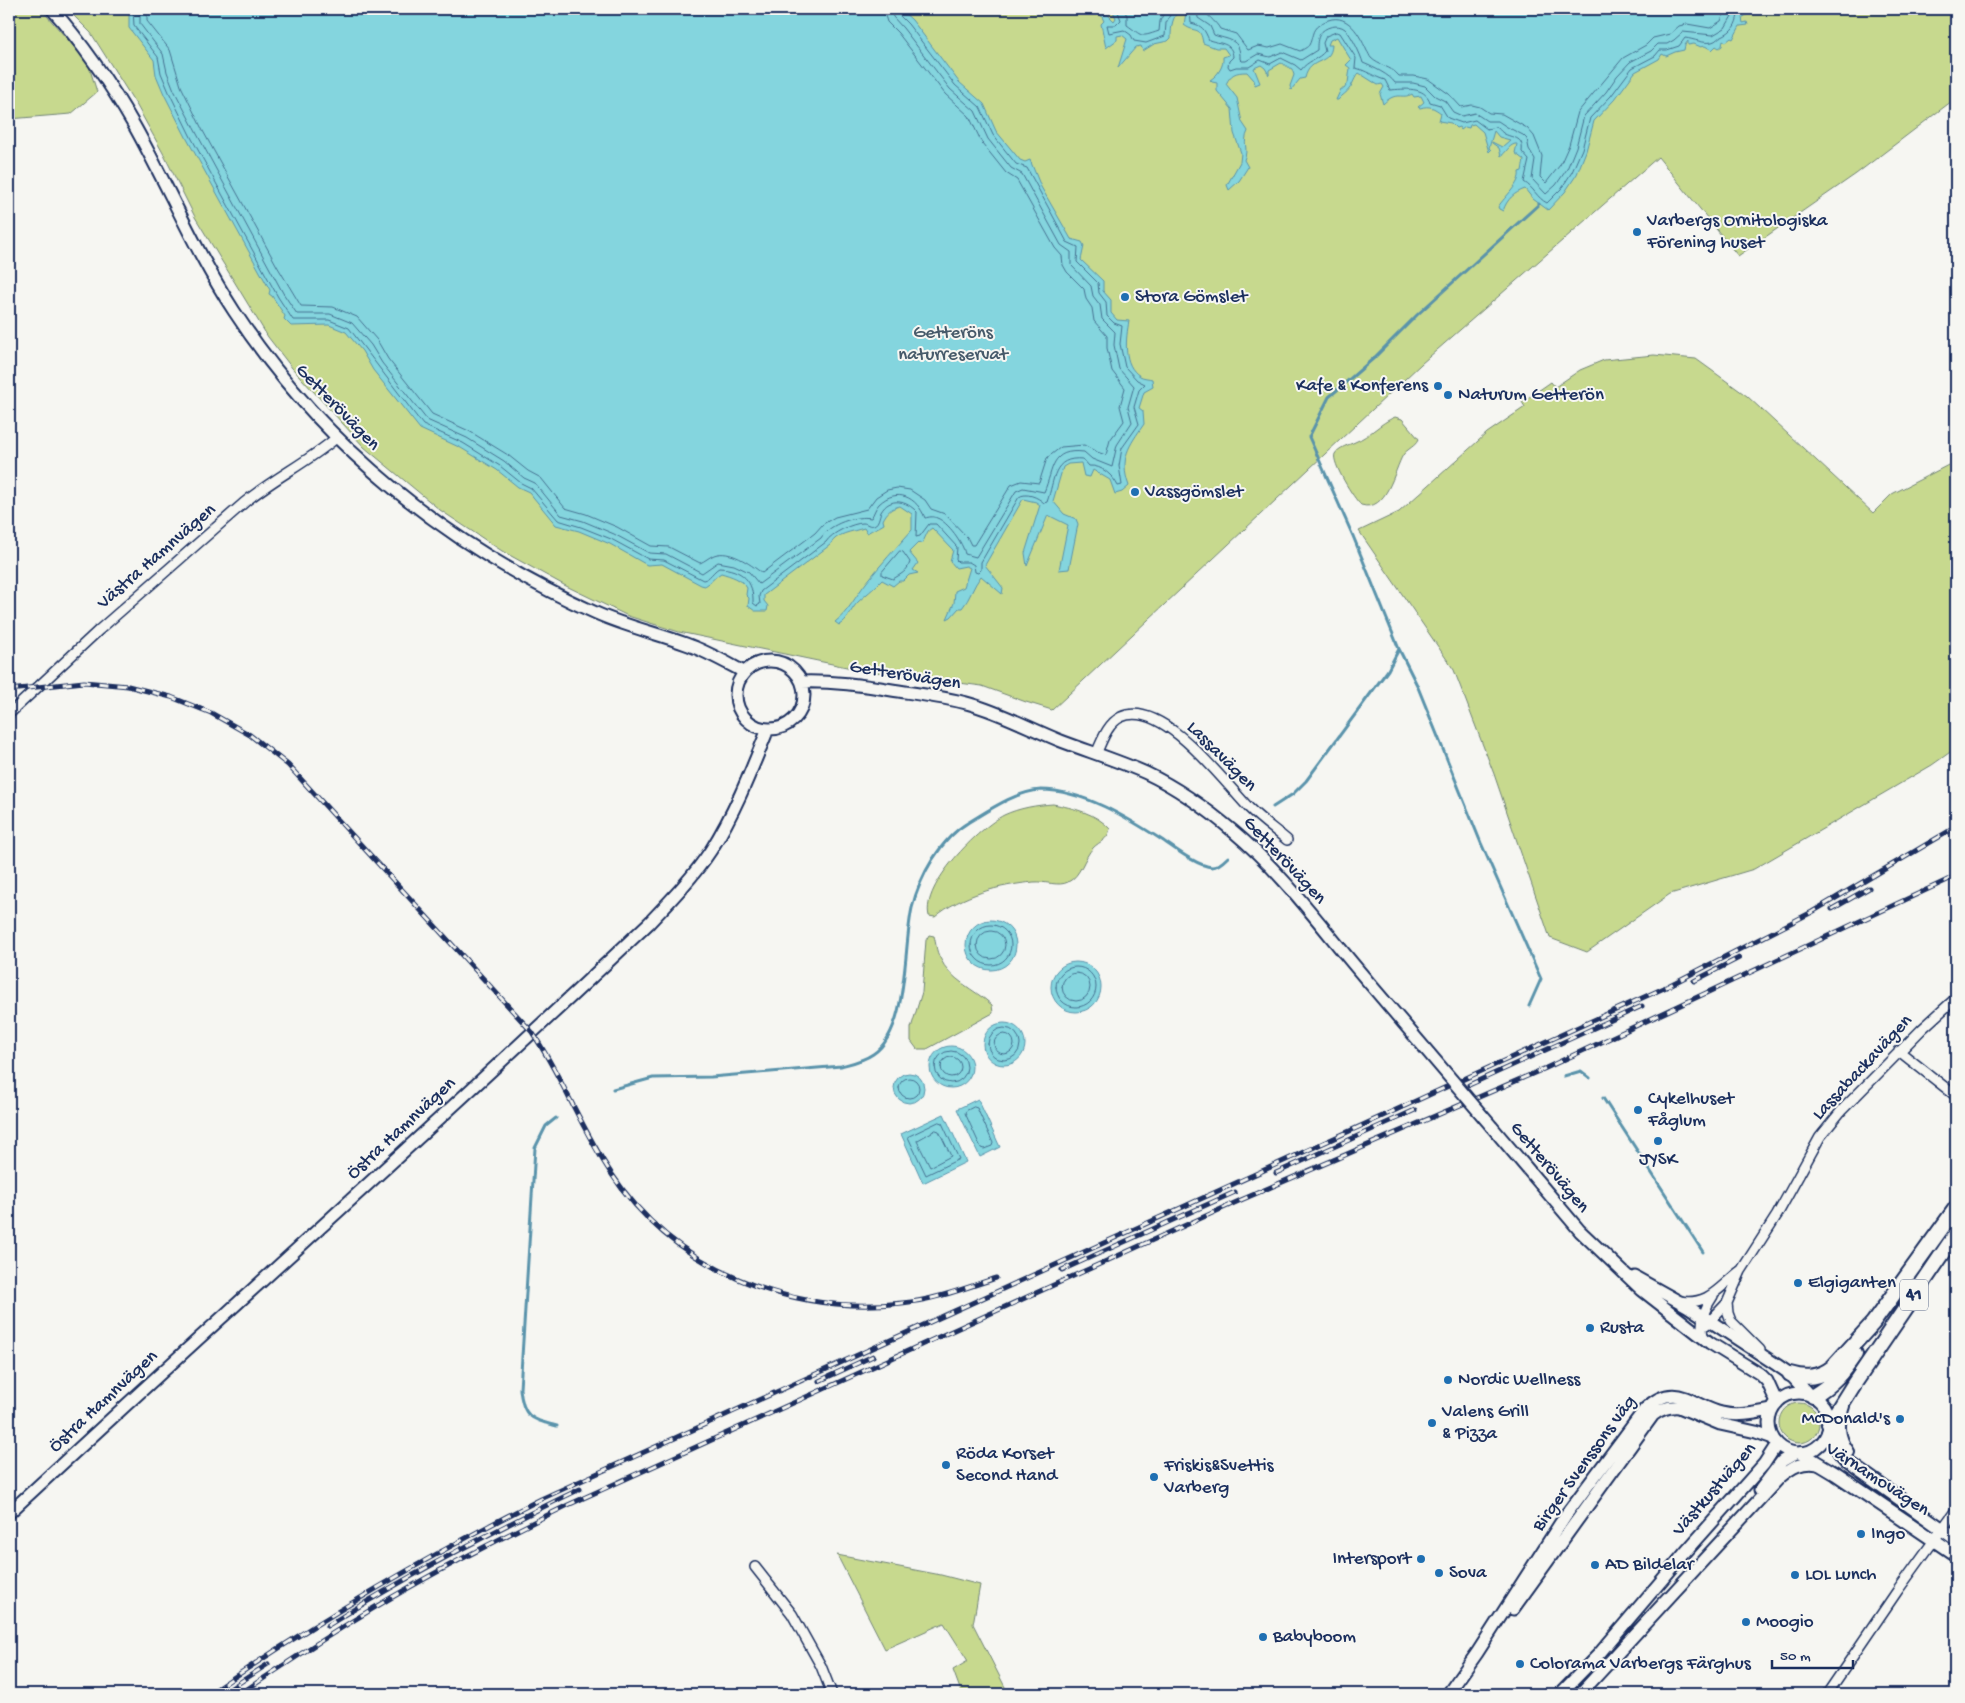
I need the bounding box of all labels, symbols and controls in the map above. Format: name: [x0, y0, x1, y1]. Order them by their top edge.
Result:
place label: Varbergs Ornitologiska Förening huset: [1646, 210, 1829, 255]
marker: Varbergs Ornitologiska Förening huset: [1631, 226, 1643, 238]
place label: Stora Gömslet: [1135, 286, 1250, 309]
marker: Stora Gömslet: [1119, 291, 1131, 303]
park label: Getteröns naturreservat: [898, 322, 1010, 367]
street label: Getterövägen: [290, 360, 384, 456]
place label: Kafe & Konferens: [1296, 375, 1429, 398]
marker: Kafe & Konferens: [1432, 380, 1444, 392]
place label: Naturum Getterön: [1458, 384, 1604, 407]
marker: Naturum Getterön: [1442, 389, 1454, 401]
place label: Vassgömslet: [1144, 481, 1245, 504]
marker: Vassgömslet: [1129, 486, 1141, 498]
street label: Västra Hamnvägen: [92, 499, 221, 616]
street label: Getterövägen: [848, 656, 962, 696]
street label: Lassavägen: [1181, 717, 1261, 797]
street label: Getterövägen: [1237, 812, 1331, 910]
street label: Lassabackavägen: [1808, 1010, 1918, 1126]
street label: Östra Hamnvägen: [343, 1073, 461, 1185]
place label: Cykelhuset Fåglum: [1647, 1088, 1736, 1133]
marker: Cykelhuset Fåglum: [1632, 1104, 1644, 1116]
street label: Getterövägen: [1504, 1118, 1594, 1218]
marker: JYSK: [1652, 1135, 1664, 1147]
place label: JYSK: [1639, 1149, 1680, 1172]
place label: Elgiganten: [1808, 1272, 1896, 1295]
marker: Elgiganten: [1792, 1277, 1804, 1289]
road number: 41: [1900, 1280, 1928, 1310]
place label: Rusta: [1600, 1317, 1646, 1340]
marker: Rusta: [1584, 1322, 1596, 1334]
street label: Östra Hamnvägen: [45, 1346, 163, 1458]
place label: Nordic Wellness: [1458, 1369, 1581, 1392]
marker: Nordic Wellness: [1442, 1374, 1454, 1386]
street label: Birger Svenssons väg: [1527, 1391, 1642, 1537]
place label: Valens Grill & Pizza: [1441, 1401, 1529, 1446]
place label: McDonald's: [1801, 1408, 1891, 1431]
marker: McDonald's: [1894, 1413, 1906, 1425]
marker: Valens Grill & Pizza: [1426, 1417, 1438, 1429]
street label: Värnamovägen: [1820, 1437, 1933, 1522]
street label: Västkustvägen: [1667, 1438, 1762, 1542]
place label: Röda Korset Second Hand: [956, 1443, 1059, 1488]
place label: Friskis&Svettis Varberg: [1163, 1455, 1275, 1500]
marker: Röda Korset Second Hand: [940, 1459, 952, 1471]
marker: Friskis&Svettis Varberg: [1148, 1471, 1160, 1483]
place label: Ingo: [1871, 1523, 1905, 1546]
marker: Ingo: [1855, 1528, 1867, 1540]
place label: Intersport: [1332, 1548, 1413, 1571]
marker: Intersport: [1415, 1553, 1427, 1565]
place label: AD Bildelar: [1605, 1554, 1696, 1577]
marker: AD Bildelar: [1589, 1559, 1601, 1571]
place label: Sova: [1449, 1562, 1488, 1585]
place label: LOL Lunch: [1805, 1564, 1876, 1587]
marker: Sova: [1433, 1567, 1445, 1579]
marker: LOL Lunch: [1789, 1569, 1801, 1581]
place label: Moogio: [1756, 1611, 1814, 1634]
marker: Moogio: [1740, 1616, 1752, 1628]
place label: Babyboom: [1272, 1626, 1356, 1649]
marker: Babyboom: [1257, 1631, 1269, 1643]
scale bar: [1772, 1638, 1854, 1670]
text: 50 m: [1780, 1648, 1811, 1666]
place label: Colorama Varbergs Färghus: [1530, 1653, 1752, 1676]
marker: Colorama Varbergs Färghus: [1514, 1658, 1526, 1670]

